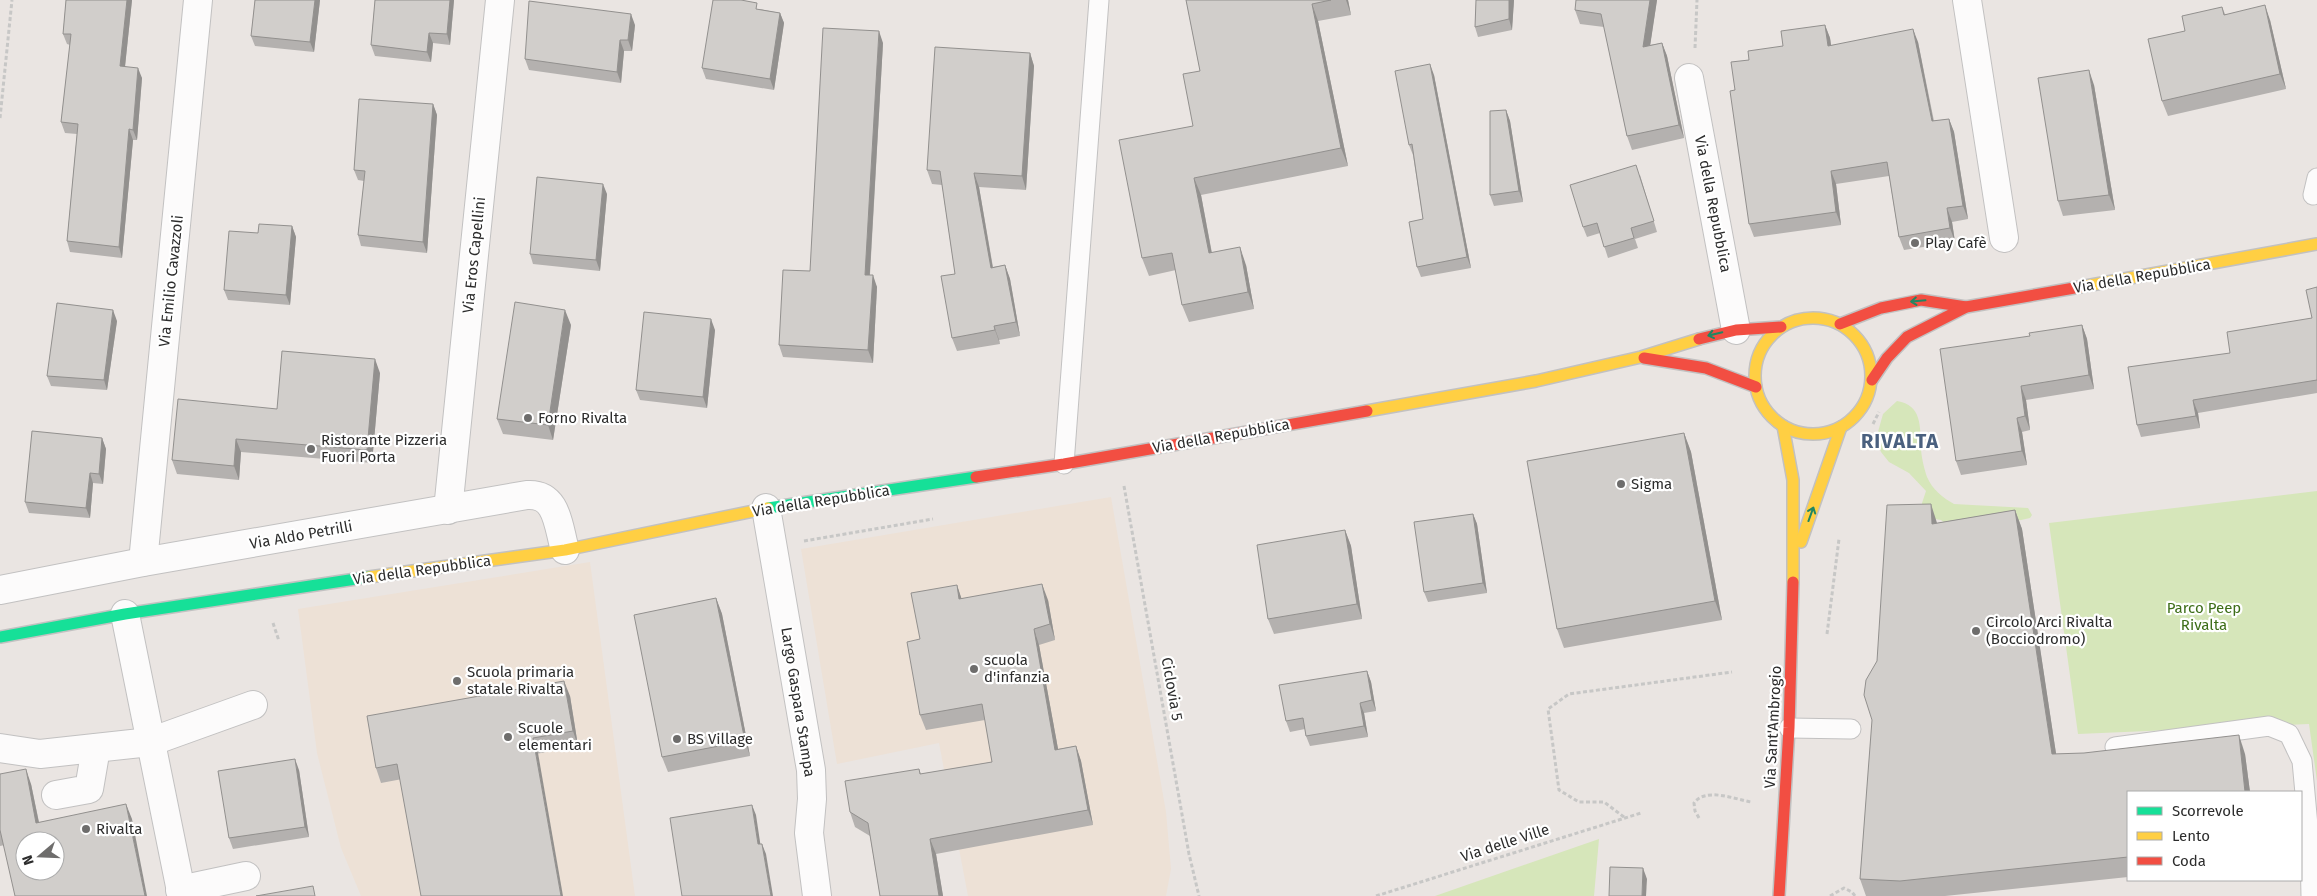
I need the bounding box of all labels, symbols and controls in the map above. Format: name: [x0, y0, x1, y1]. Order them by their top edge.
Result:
street label: Via della Repubblica: [1691, 134, 1735, 274]
street label: Via Eros Capellini: [459, 196, 489, 314]
street label: Via Emilio Cavazzoli: [155, 214, 187, 348]
place label: Play Cafè: [1925, 234, 1987, 252]
marker: Play Cafè: [1909, 237, 1921, 249]
street label: Via della Repubblica: [2072, 255, 2212, 297]
one-way arrow: [1911, 297, 1927, 306]
one-way arrow: [1708, 330, 1724, 339]
place label: Forno Rivalta: [538, 409, 627, 427]
marker: Forno Rivalta: [522, 412, 534, 424]
street label: Via della Repubblica: [1151, 415, 1291, 457]
district label: RIVALTA: [1861, 429, 1939, 453]
place label: Ristorante Pizzeria Fuori Porta: [321, 431, 447, 466]
marker: Ristorante Pizzeria Fuori Porta: [305, 443, 317, 455]
place label: Sigma: [1631, 475, 1672, 493]
marker: Sigma: [1615, 478, 1627, 490]
street label: Via della Repubblica: [751, 481, 891, 521]
one-way arrow: [1807, 507, 1816, 522]
street label: Via Aldo Petrilli: [248, 517, 354, 553]
street label: Via della Repubblica: [352, 551, 492, 589]
park label: Parco Peep Rivalta: [2167, 599, 2241, 634]
place label: Circolo Arci Rivalta (Bocciodromo): [1986, 613, 2112, 648]
marker: Circolo Arci Rivalta (Bocciodromo): [1970, 625, 1982, 637]
street label: Largo Gaspara Stampa: [777, 626, 819, 778]
place label: scuola d'infanzia: [984, 651, 1050, 686]
street label: Ciclovia 5: [1158, 656, 1186, 722]
place label: Scuola primaria statale Rivalta: [467, 663, 574, 698]
marker: scuola d'infanzia: [968, 663, 980, 675]
street label: Via Sant'Ambrogio: [1761, 665, 1785, 789]
marker: Scuola primaria statale Rivalta: [451, 675, 463, 687]
place label: Scuole elementari: [518, 719, 592, 754]
place label: BS Village: [687, 730, 753, 748]
marker: Scuole elementari: [502, 731, 514, 743]
marker: BS Village: [671, 733, 683, 745]
legend: [2127, 791, 2302, 881]
text: Scorrevole: [2172, 802, 2244, 820]
place label: Rivalta: [96, 820, 142, 838]
street label: Via delle Ville: [1458, 820, 1552, 866]
marker: Rivalta: [80, 823, 92, 835]
text: Lento: [2172, 827, 2210, 845]
north arrow: [15, 831, 65, 881]
text: Coda: [2172, 852, 2206, 870]
text: N: [19, 853, 38, 867]

